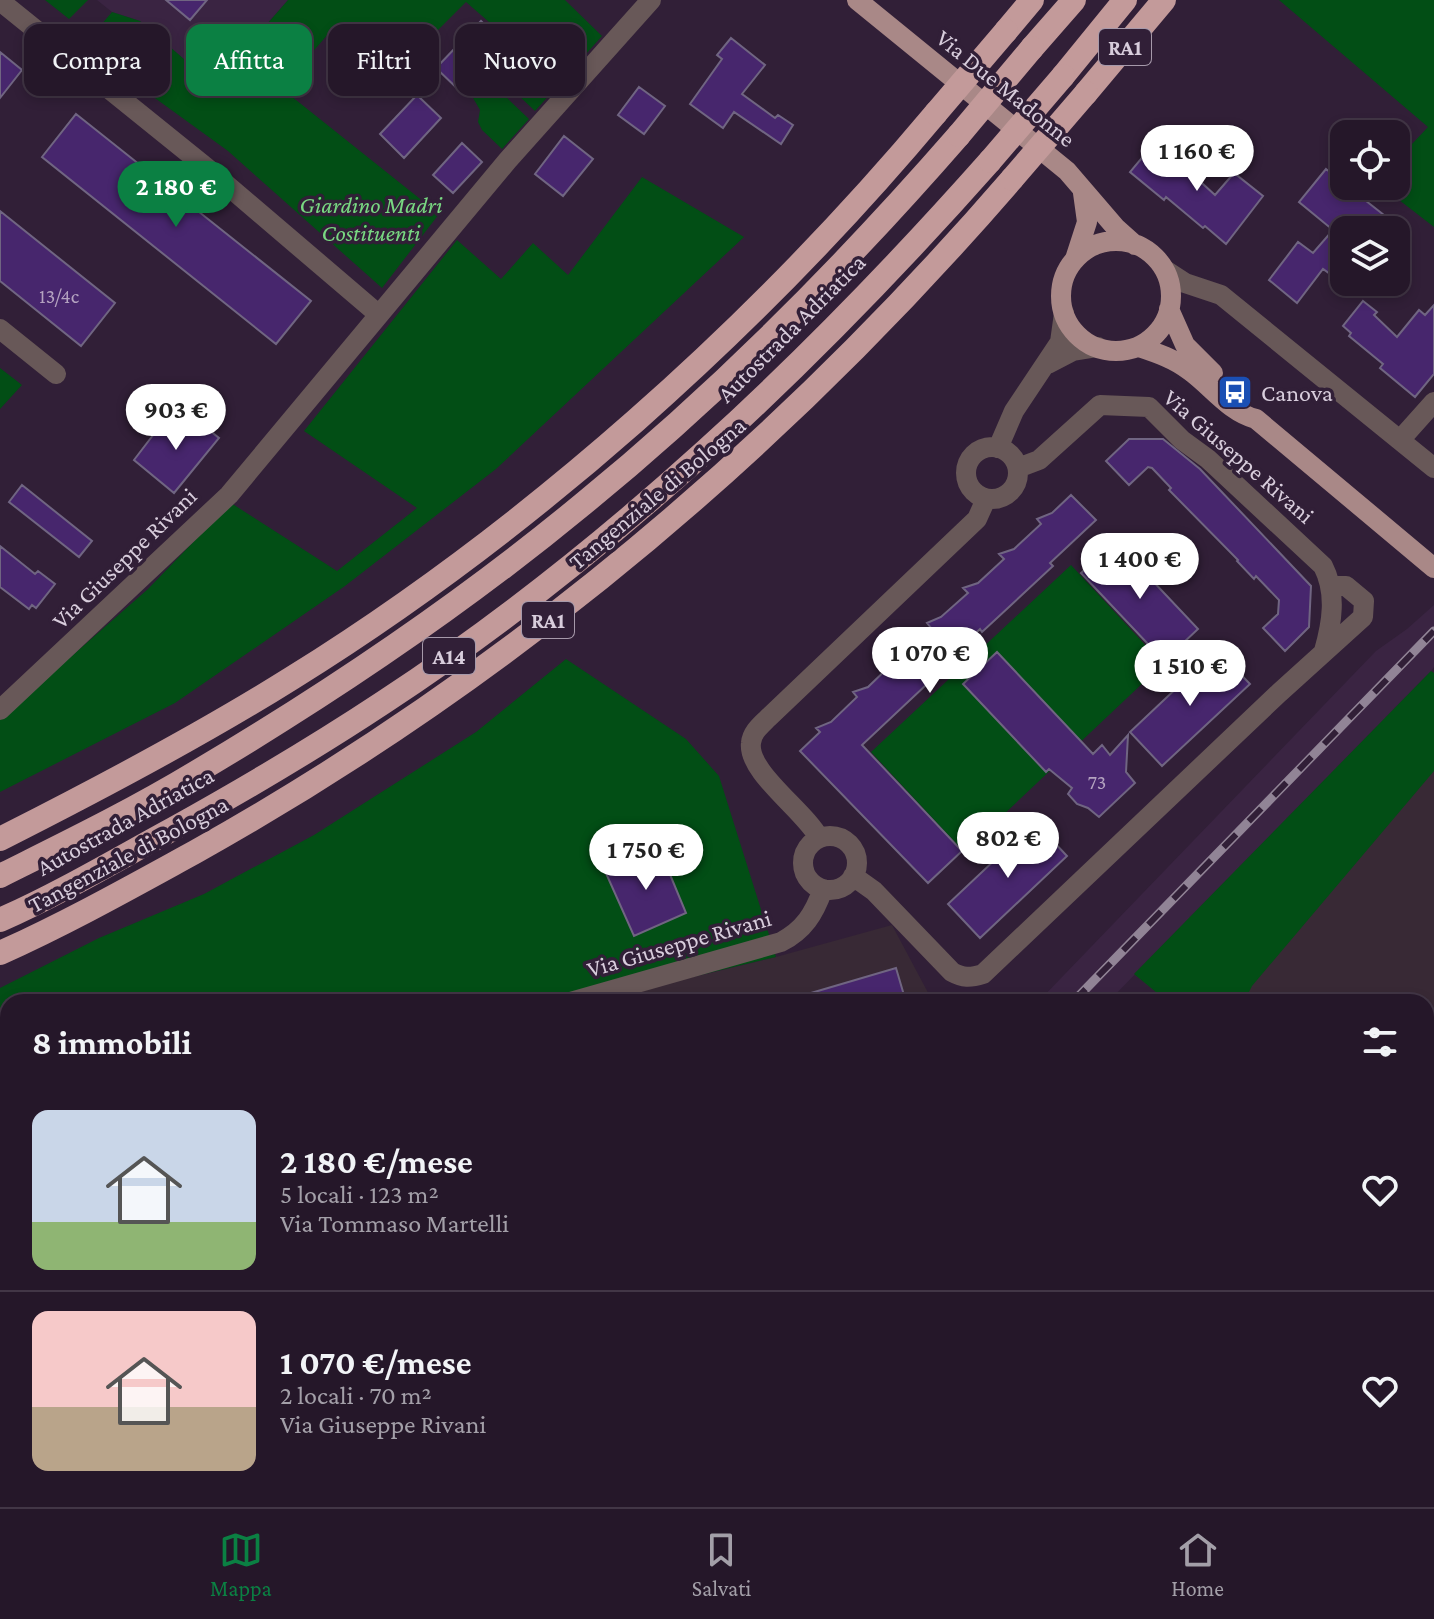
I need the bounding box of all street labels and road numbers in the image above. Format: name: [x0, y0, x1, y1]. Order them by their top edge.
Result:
street label: Via Due Madonne: [931, 24, 1081, 152]
road number: RA1: [1099, 29, 1151, 65]
street label: Autostrada Adriatica: [711, 248, 871, 408]
street label: Via Giuseppe Rivani: [1158, 383, 1320, 529]
street label: Tangenziale di Bologna: [563, 411, 751, 575]
street label: Via Giuseppe Rivani: [46, 482, 202, 634]
road number: RA1: [522, 602, 574, 638]
road number: A14: [423, 638, 475, 674]
street label: Autostrada Adriatica: [32, 761, 218, 881]
street label: Tangenziale di Bologna: [24, 790, 232, 918]
street label: Via Giuseppe Rivani: [584, 904, 774, 982]

